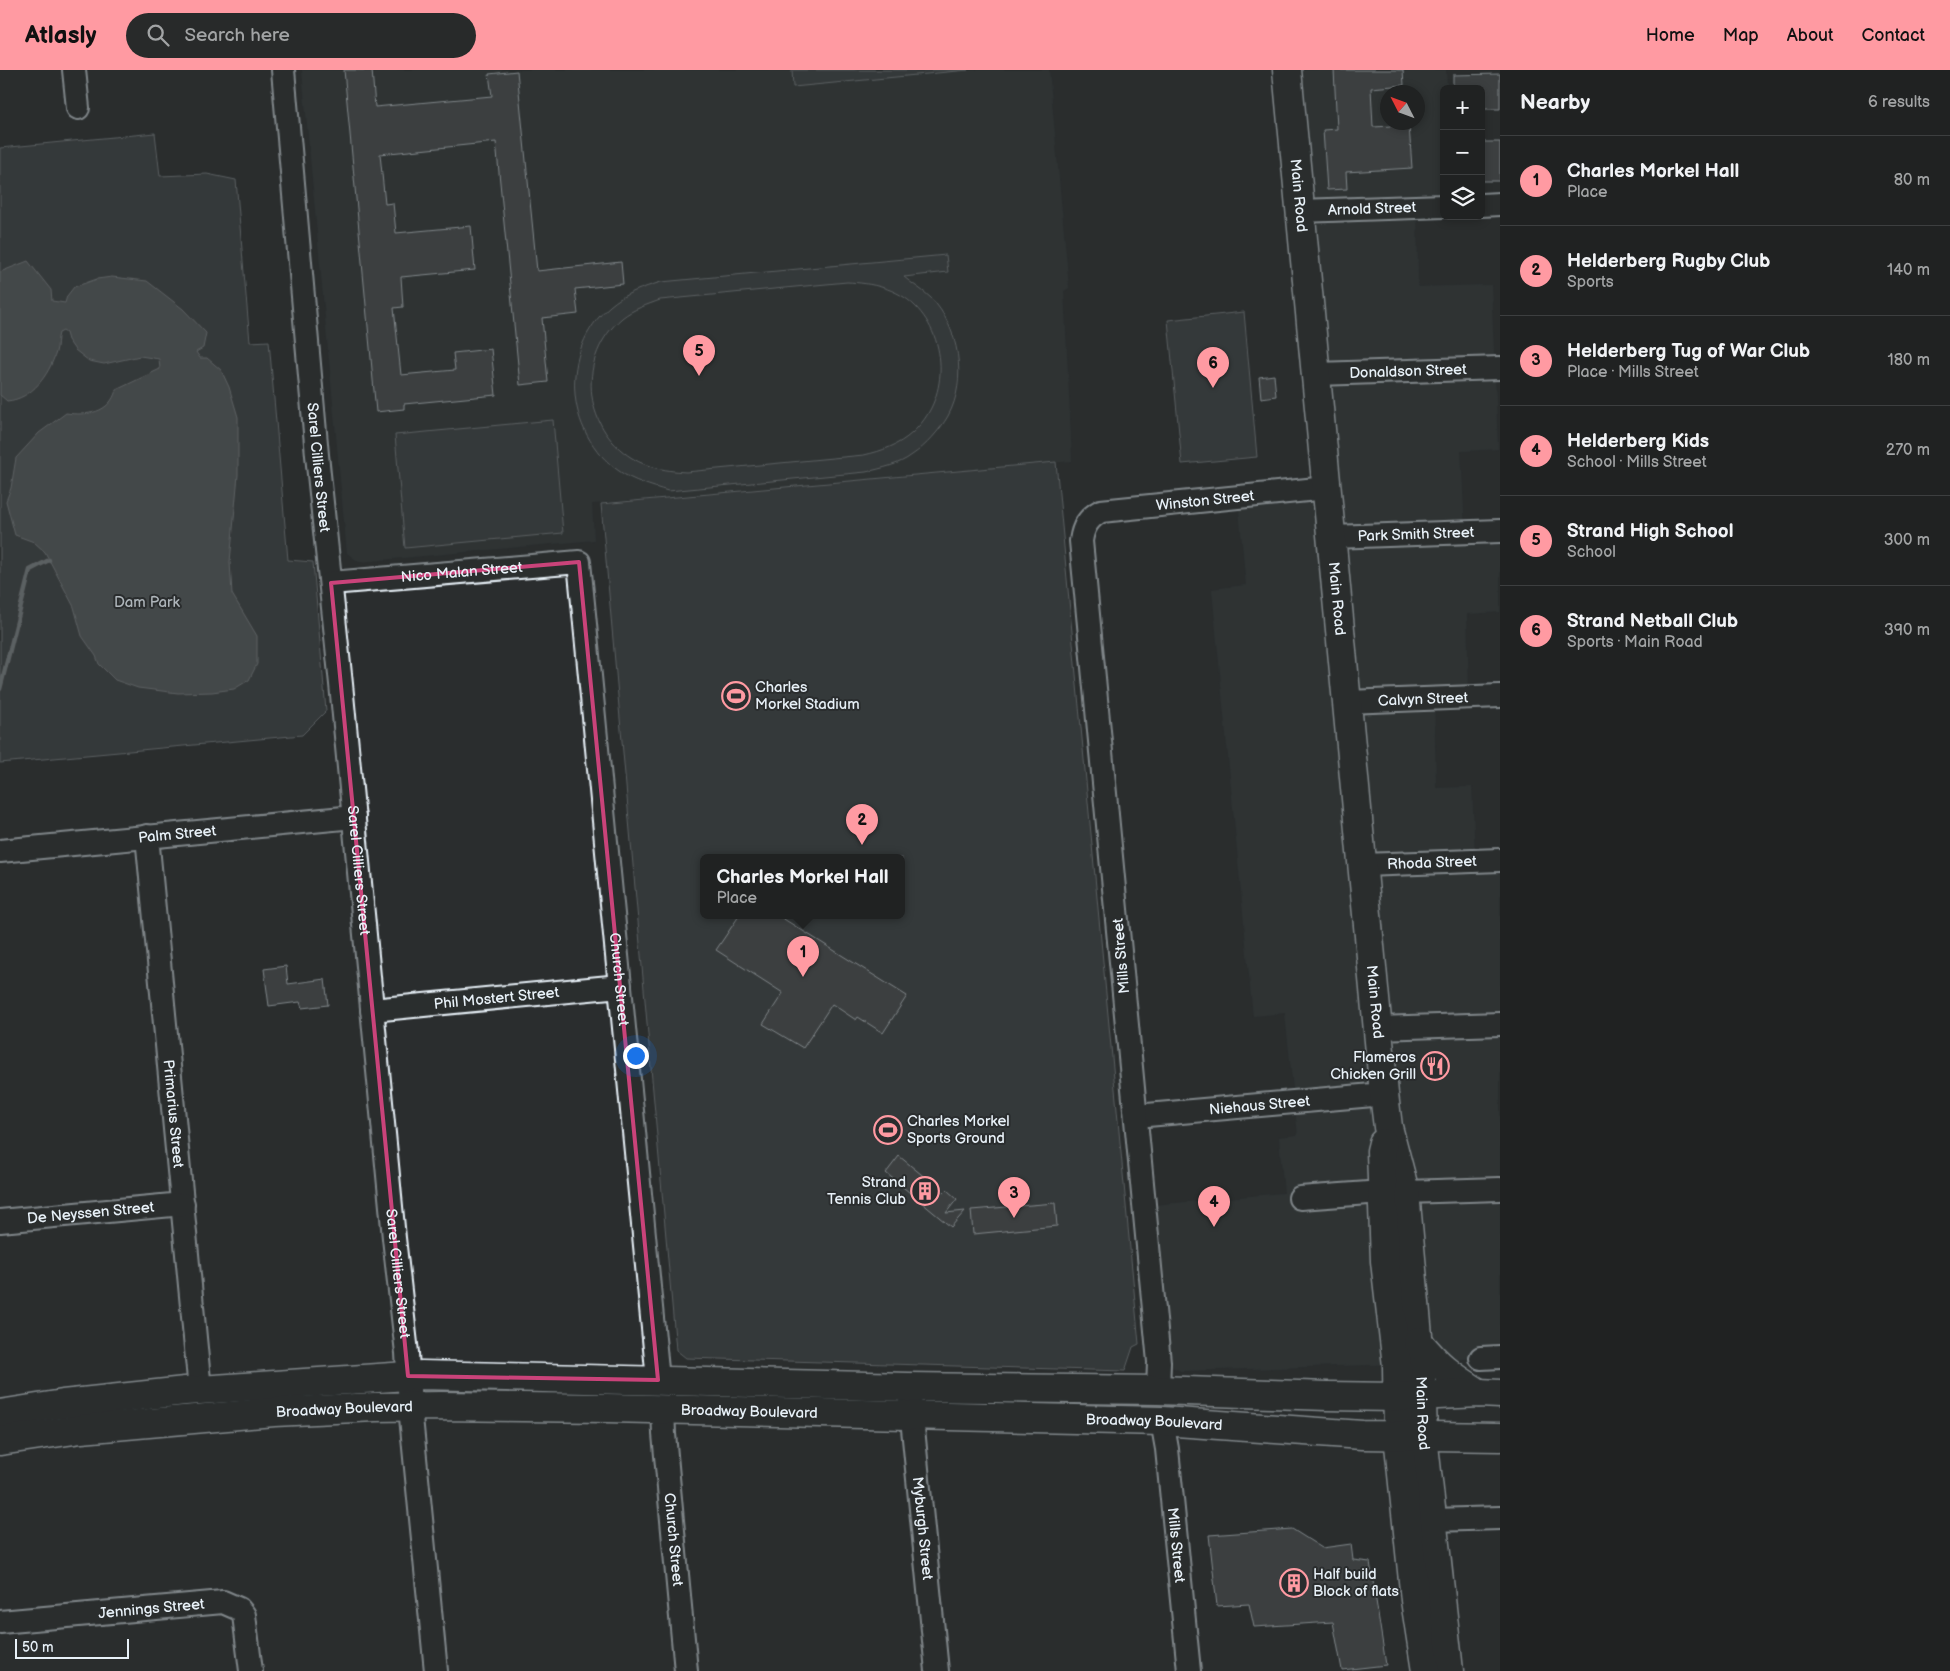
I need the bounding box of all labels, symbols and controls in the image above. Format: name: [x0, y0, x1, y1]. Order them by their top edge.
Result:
search box: [126, 13, 476, 58]
text: Atlasly: [25, 21, 96, 50]
icon: search: [144, 21, 172, 49]
text: Search here: [184, 24, 290, 47]
text: Home: [1646, 25, 1695, 46]
text: Map: [1723, 25, 1759, 46]
text: About: [1787, 25, 1834, 46]
text: Contact: [1862, 25, 1925, 46]
north arrow: [1380, 85, 1425, 130]
map controls: [1440, 85, 1485, 220]
button: +: [1440, 85, 1485, 130]
text: Nearby: [1520, 90, 1590, 115]
text: 6 results: [1868, 93, 1930, 112]
button: −: [1440, 130, 1485, 175]
street label: Main Road: [1285, 158, 1311, 233]
text: Charles Morkel Hall: [1567, 160, 1739, 183]
text: 1: [1533, 171, 1539, 190]
text: 80 m: [1894, 171, 1930, 190]
button: layers: [1440, 175, 1485, 220]
text: Place: [1567, 183, 1608, 202]
street label: Arnold Street: [1327, 198, 1417, 220]
text: Helderberg Rugby Club: [1567, 250, 1770, 273]
text: 2: [1531, 261, 1541, 280]
text: 140 m: [1887, 261, 1930, 280]
text: Sports: [1567, 273, 1614, 292]
pin: 5: [683, 335, 715, 376]
text: Helderberg Tug of War Club: [1567, 340, 1810, 363]
pin: 6: [1197, 347, 1229, 388]
text: 3: [1531, 351, 1541, 370]
text: 180 m: [1888, 351, 1930, 370]
street label: Donaldson Street: [1349, 360, 1467, 383]
text: Place · Mills Street: [1567, 363, 1699, 382]
street label: Sarel Cilliers Street: [302, 402, 334, 534]
text: Helderberg Kids: [1567, 430, 1709, 453]
text: 4: [1531, 441, 1541, 460]
text: 270 m: [1886, 441, 1930, 460]
text: School · Mills Street: [1567, 453, 1707, 472]
street label: Winston Street: [1155, 486, 1256, 515]
text: Strand High School: [1567, 520, 1733, 543]
street label: Park Smith Street: [1357, 523, 1475, 546]
text: 5: [1531, 531, 1541, 550]
text: 300 m: [1884, 531, 1930, 550]
text: School: [1567, 543, 1616, 562]
street label: Nico Malan Street: [400, 558, 524, 587]
street label: Main Road: [1324, 561, 1350, 636]
park label: Dam Park: [114, 593, 181, 612]
text: Strand Netball Club: [1567, 610, 1738, 633]
text: 6: [1531, 621, 1541, 640]
text: 390 m: [1884, 621, 1930, 640]
text: Sports · Main Road: [1567, 633, 1703, 652]
place label: Charles Morkel Stadium: [755, 678, 860, 714]
sports icon: Charles Morkel Stadium: [721, 681, 751, 711]
street label: Calvyn Street: [1377, 688, 1469, 711]
pin: 2: [846, 804, 878, 845]
street label: Sarel Cilliers Street: [343, 805, 374, 937]
street label: Palm Street: [137, 821, 217, 848]
street label: Rhoda Street: [1387, 852, 1477, 874]
popup: [700, 854, 905, 919]
text: Charles Morkel Hall: [716, 866, 889, 889]
text: Place: [716, 889, 757, 908]
street label: Mills Street: [1109, 917, 1134, 994]
street label: Church Street: [605, 932, 633, 1027]
pin: 1: [787, 936, 819, 977]
street label: Main Road: [1362, 964, 1388, 1040]
street label: Phil Mostert Street: [433, 983, 560, 1014]
your location: [623, 1043, 649, 1069]
place label: Flameros Chicken Grill: [1330, 1048, 1417, 1084]
restaurant icon: Flameros Chicken Grill: [1420, 1051, 1450, 1081]
street label: Primarius Street: [158, 1059, 188, 1169]
street label: Niehaus Street: [1208, 1092, 1311, 1119]
place label: Charles Morkel Sports Ground: [907, 1112, 1010, 1148]
sports icon: Charles Morkel Sports Ground: [873, 1115, 903, 1145]
place label: Strand Tennis Club: [827, 1173, 907, 1209]
building icon: Strand Tennis Club: [910, 1176, 940, 1206]
pin: 3: [998, 1177, 1030, 1218]
pin: 4: [1198, 1186, 1230, 1227]
street label: De Neyssen Street: [26, 1198, 155, 1228]
street label: Sarel Cilliers Street: [381, 1208, 414, 1340]
street label: Main Road: [1411, 1376, 1434, 1451]
street label: Broadway Boulevard: [275, 1397, 413, 1422]
street label: Broadway Boulevard: [680, 1401, 818, 1423]
street label: Broadway Boulevard: [1085, 1410, 1223, 1435]
street label: Myburgh Street: [908, 1476, 937, 1581]
street label: Church Street: [660, 1492, 687, 1587]
street label: Mills Street: [1163, 1507, 1189, 1584]
place label: Half build Block of flats: [1313, 1565, 1400, 1601]
building icon: Half build Block of flats: [1279, 1568, 1309, 1598]
street label: Jennings Street: [98, 1595, 206, 1623]
scale bar: [15, 1636, 129, 1659]
text: 50 m: [22, 1639, 54, 1656]

